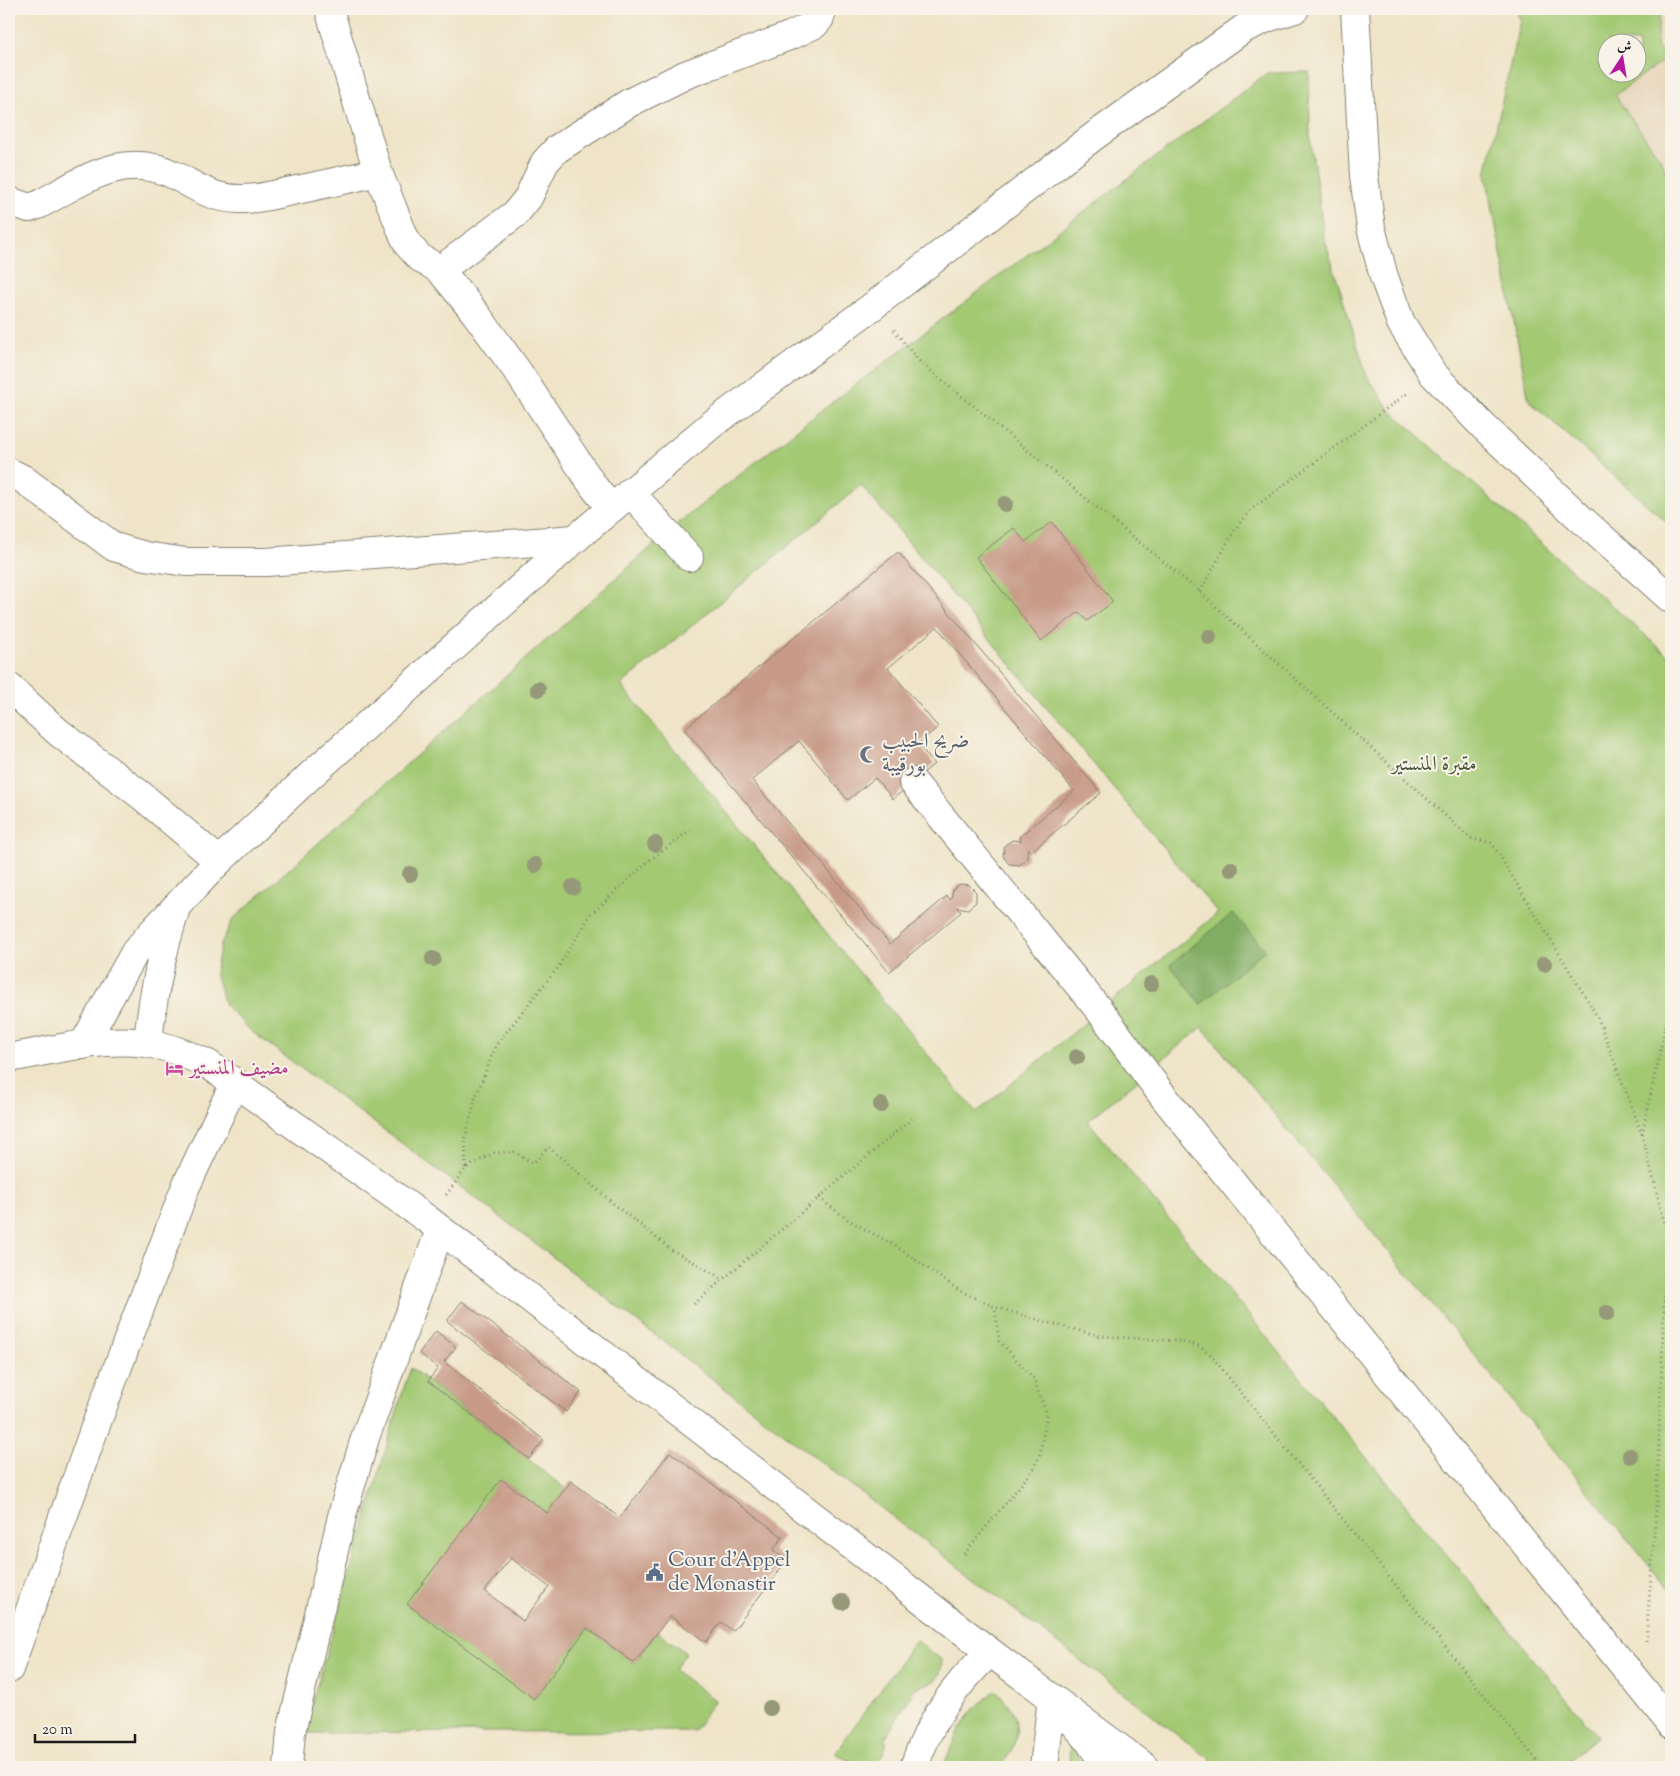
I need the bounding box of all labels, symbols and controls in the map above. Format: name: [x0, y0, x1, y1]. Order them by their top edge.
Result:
north arrow: [1598, 32, 1648, 82]
text: ش: [1615, 36, 1633, 58]
place label: ضريح الحبيب بورقيبة: [882, 727, 969, 781]
mosque icon: ضريح الحبيب بورقيبة: [858, 744, 878, 764]
park label: مقبرة المنستير: [1389, 750, 1477, 780]
place label: مضيف المنستير: [187, 1054, 289, 1084]
hotel icon: مضيف المنستير: [165, 1059, 185, 1079]
place label: Cour d’Appel de Monastir: [668, 1546, 791, 1600]
public building icon: Cour d’Appel de Monastir: [644, 1563, 664, 1583]
scale bar: [35, 1711, 135, 1743]
text: 20 m: [42, 1720, 73, 1741]

